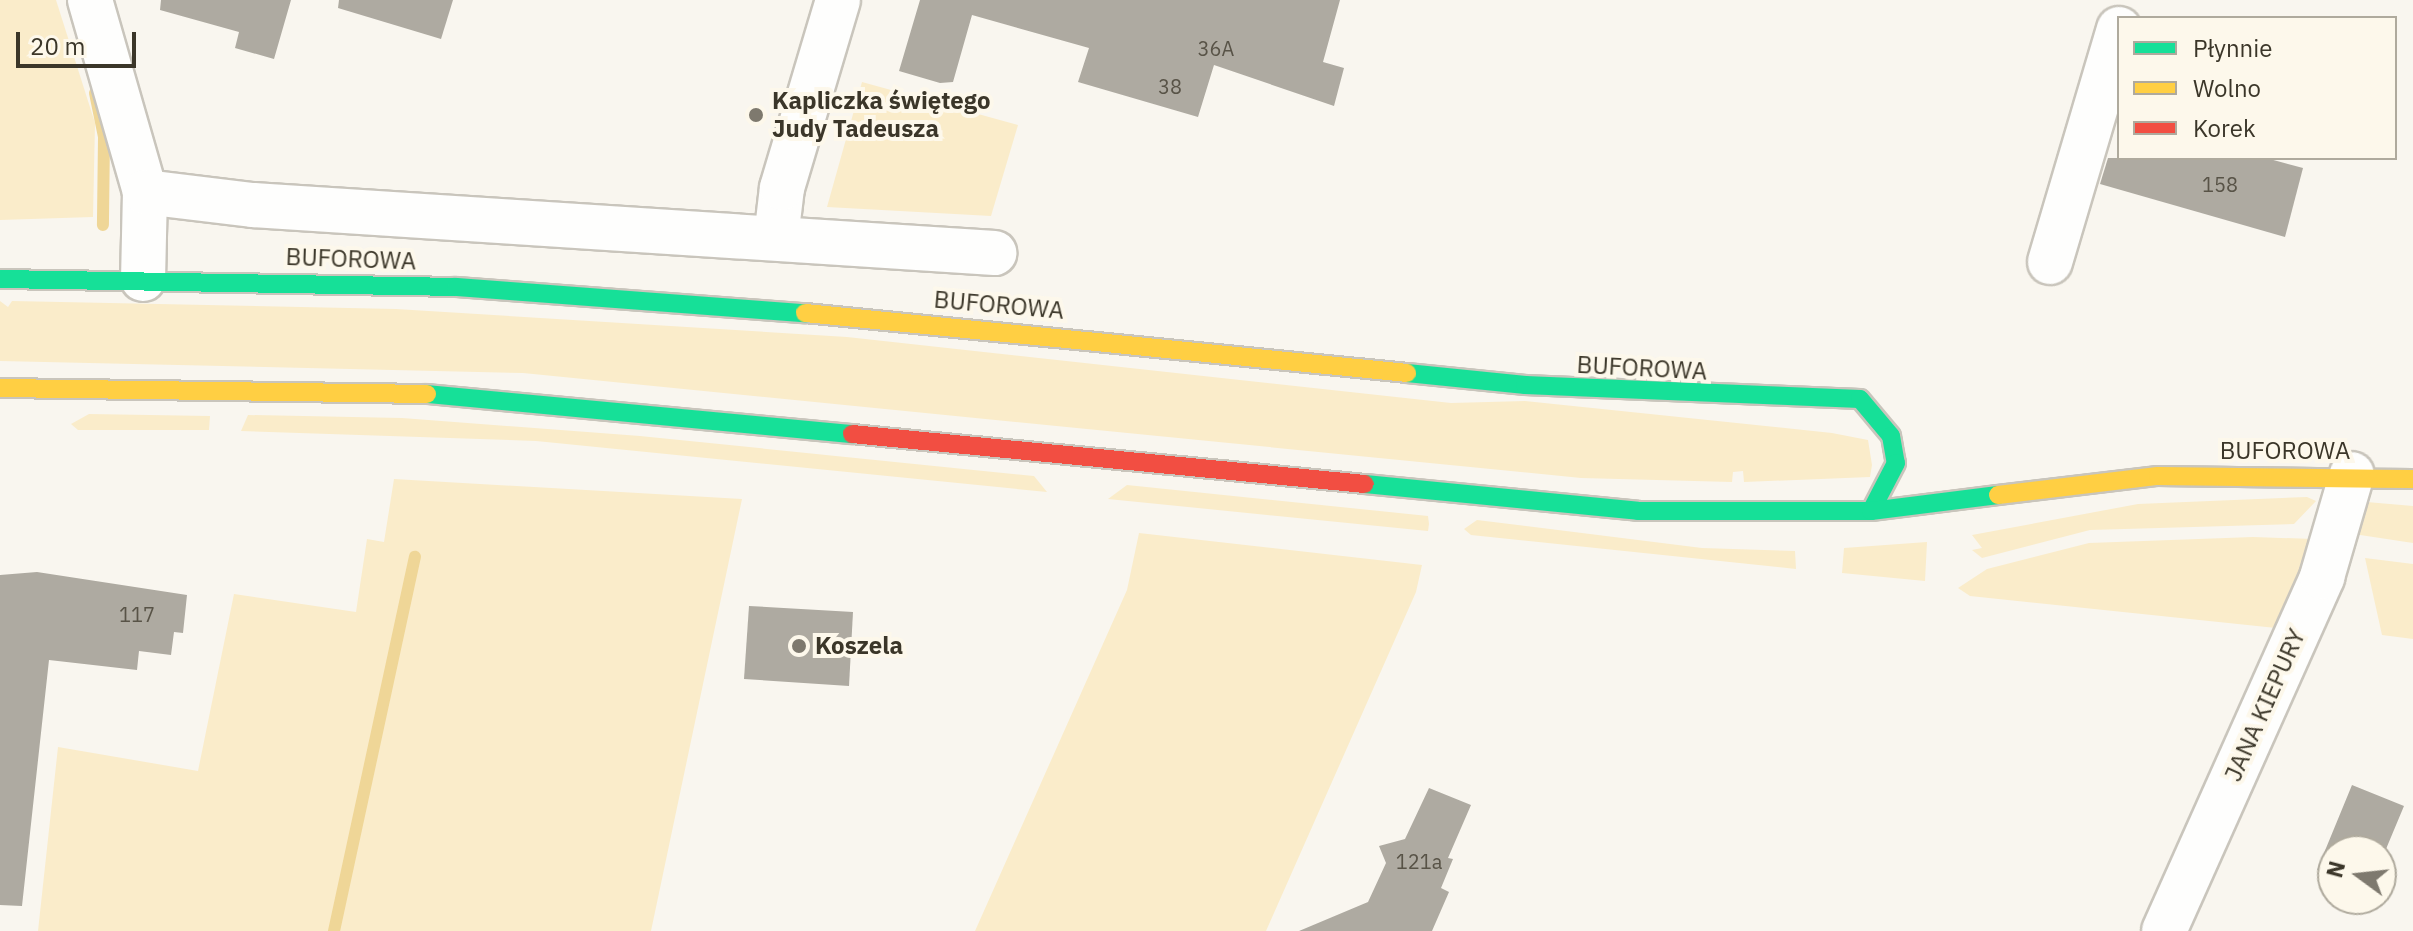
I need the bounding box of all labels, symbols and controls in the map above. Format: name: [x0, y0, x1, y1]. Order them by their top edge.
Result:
scale bar: [20, 16, 140, 66]
legend: [2117, 16, 2397, 160]
text: 20 m: [30, 30, 85, 62]
text: Płynnie: [2193, 32, 2272, 64]
house number: 36A: [1198, 36, 1234, 60]
text: Wolno: [2193, 72, 2261, 104]
house number: 38: [1158, 74, 1182, 98]
place label: Kapliczka świętego Judy Tadeusza: [772, 87, 990, 143]
marker: Kapliczka świętego Judy Tadeusza: [747, 106, 765, 124]
text: Korek: [2193, 112, 2256, 144]
house number: 158: [2202, 172, 2238, 196]
street label: BUFOROWA: [285, 242, 417, 276]
street label: BUFOROWA: [933, 285, 1065, 325]
street label: BUFOROWA: [1576, 350, 1708, 386]
street label: BUFOROWA: [2220, 437, 2350, 465]
house number: 117: [119, 602, 155, 626]
street label: JANA KIEPURY: [2219, 624, 2311, 786]
place label: Koszela: [815, 632, 903, 660]
marker: Koszela: [790, 637, 808, 655]
north arrow: [2317, 835, 2397, 915]
house number: 121a: [1396, 849, 1442, 873]
text: N: [2319, 858, 2351, 881]

